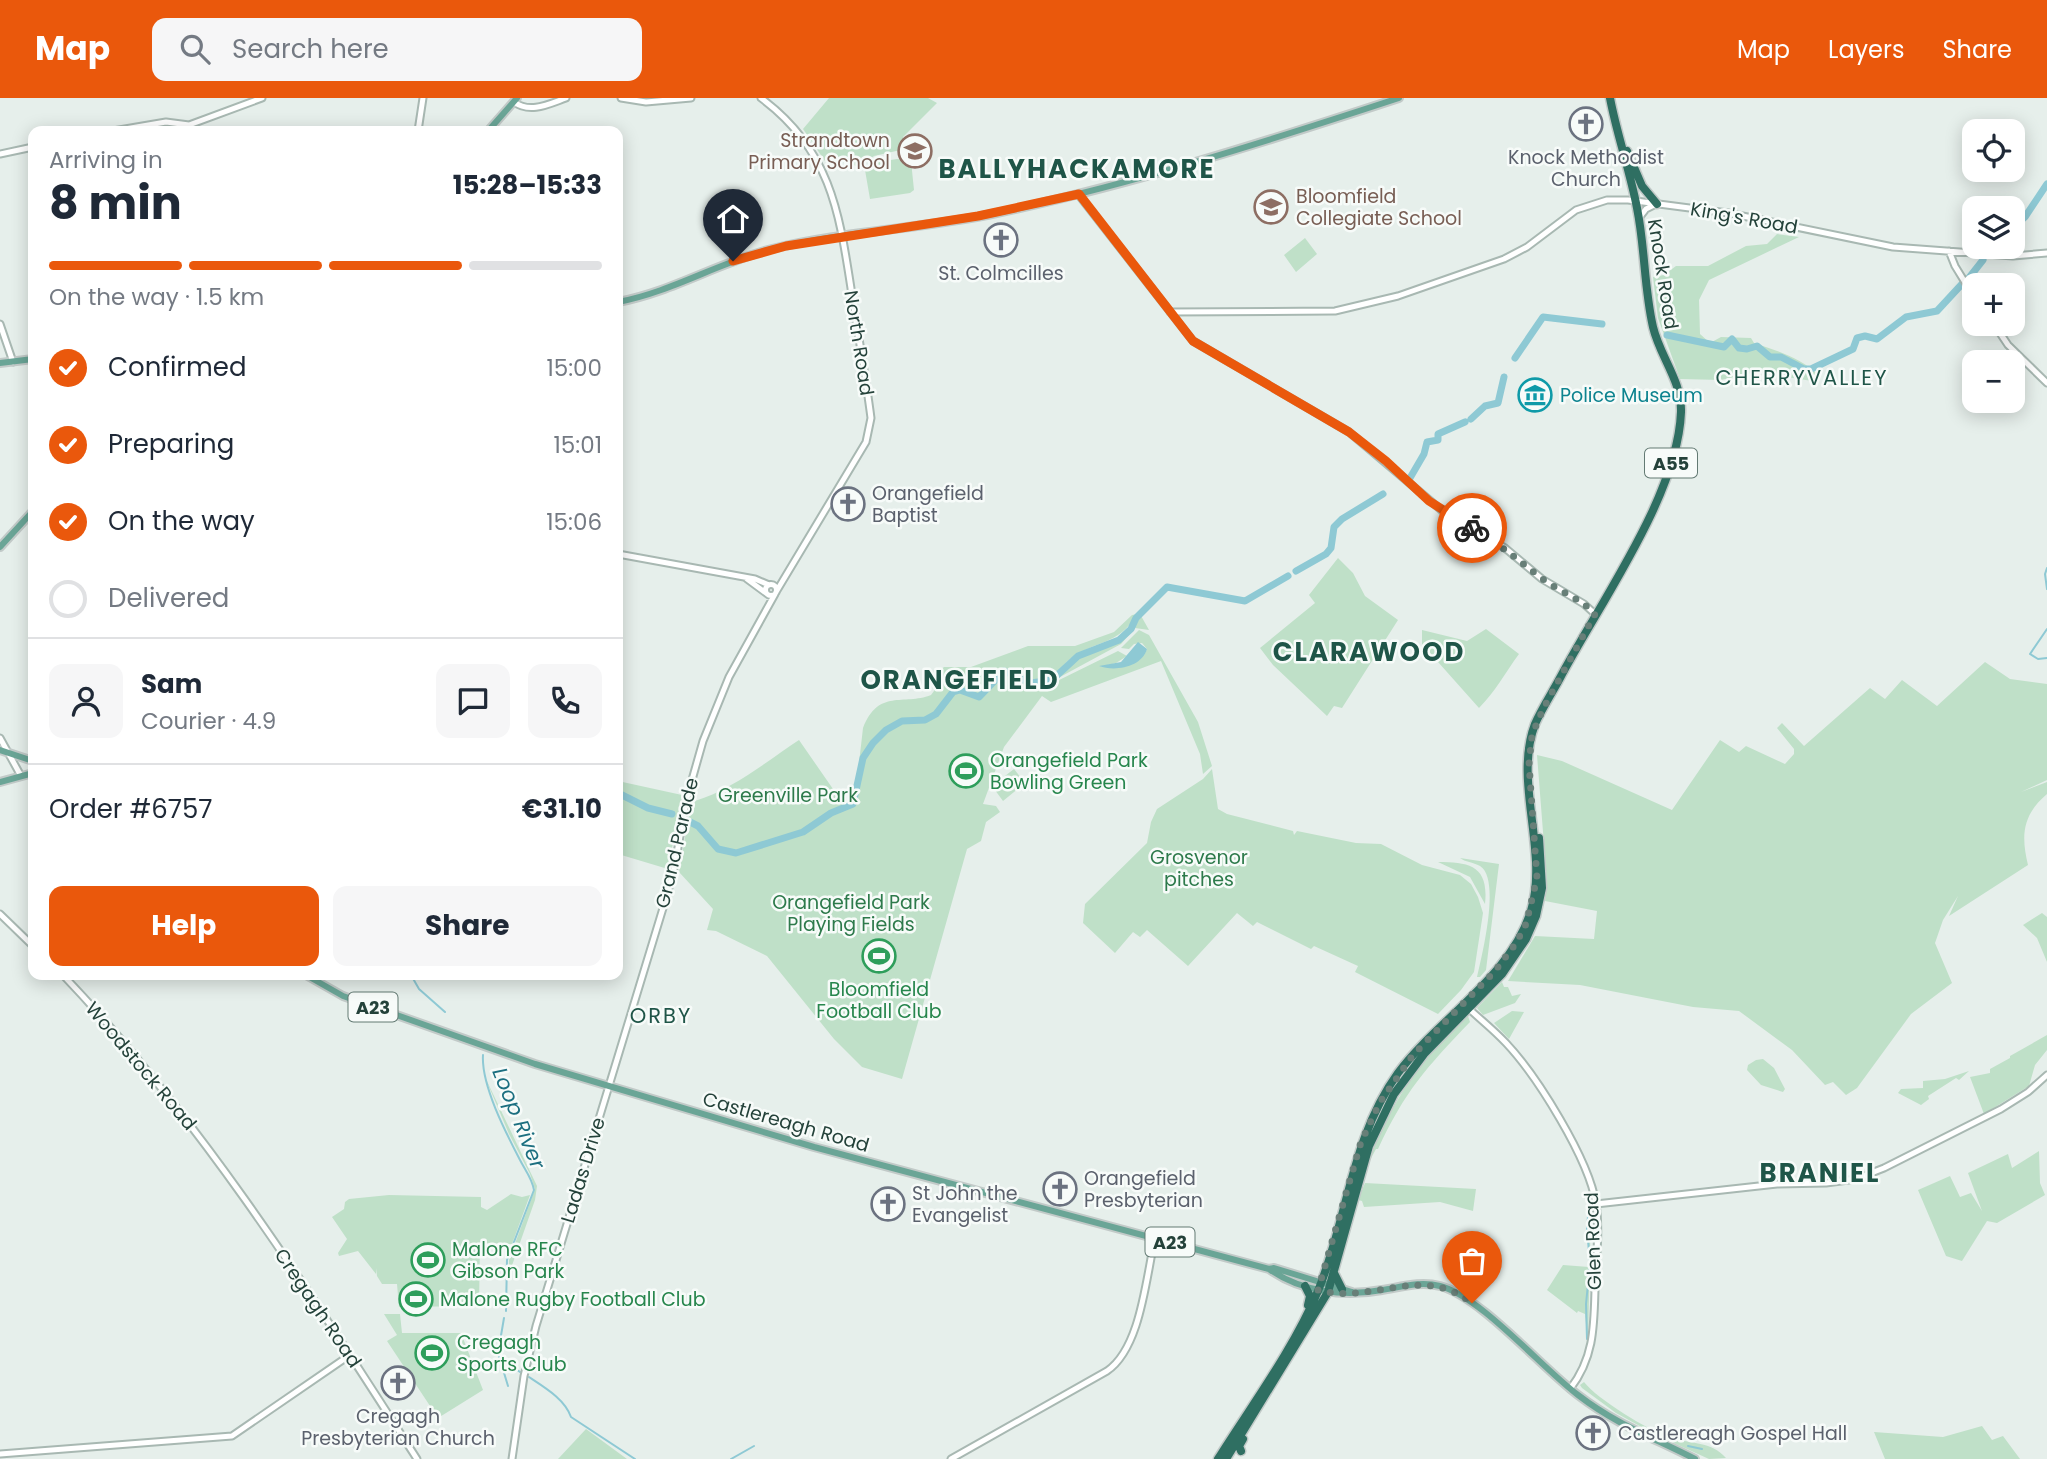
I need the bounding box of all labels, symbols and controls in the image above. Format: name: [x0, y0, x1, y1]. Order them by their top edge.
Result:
search box: [152, 18, 642, 81]
text: Map: [35, 25, 110, 72]
icon: search: [176, 30, 214, 68]
text: Search here: [232, 31, 389, 67]
text: Map: [1737, 33, 1790, 66]
text: Layers: [1828, 33, 1904, 66]
text: Share: [1942, 33, 2012, 66]
church icon: Knock Methodist Church: [1567, 105, 1605, 143]
map controls: [1962, 119, 2025, 413]
button: locate: [1962, 119, 2025, 182]
place label: Strandtown Primary School: [748, 127, 890, 176]
school or university icon: Strandtown Primary School: [896, 132, 934, 170]
text: Arriving in: [49, 144, 163, 176]
place label: Knock Methodist Church: [1508, 144, 1664, 193]
district label: BALLYHACKAMORE: [938, 151, 1216, 187]
text: 15:28–15:33: [453, 167, 602, 203]
text: 8 min: [49, 171, 182, 235]
place label: Bloomfield Collegiate School: [1296, 183, 1462, 232]
school or university icon: Bloomfield Collegiate School: [1252, 188, 1290, 226]
pin: [703, 189, 763, 261]
street label: King's Road: [1688, 195, 1800, 241]
button: layers: [1962, 196, 2025, 259]
icon: home: [714, 200, 752, 238]
street label: Knock Road: [1641, 217, 1685, 331]
church icon: St. Colmcilles: [982, 221, 1020, 259]
place label: St. Colmcilles: [938, 260, 1064, 287]
button: +: [1962, 273, 2025, 336]
text: On the way · 1.5 km: [49, 281, 264, 313]
street label: North Road: [837, 288, 881, 398]
icon: check: [49, 349, 87, 387]
text: Confirmed: [108, 349, 246, 385]
button: −: [1962, 350, 2025, 413]
text: 15:00: [546, 352, 602, 384]
district label: CHERRYVALLEY: [1716, 363, 1888, 392]
museum icon: Police Museum: [1516, 376, 1554, 414]
place label: Police Museum: [1560, 382, 1703, 409]
icon: check: [49, 426, 87, 464]
text: Preparing: [108, 426, 234, 462]
text: 15:01: [553, 429, 602, 461]
road number: A55: [1645, 449, 1697, 478]
place label: Orangefield Baptist: [872, 480, 984, 529]
church icon: Orangefield Baptist: [829, 485, 867, 523]
courier: [1437, 493, 1507, 563]
icon: check: [49, 503, 87, 541]
text: On the way: [108, 503, 255, 539]
text: 15:06: [546, 506, 602, 538]
icon: bike: [1453, 509, 1491, 547]
text: Delivered: [108, 580, 229, 616]
district label: CLARAWOOD: [1273, 634, 1465, 670]
district label: ORANGEFIELD: [860, 662, 1060, 698]
button: person: [49, 664, 123, 738]
button: chat: [436, 664, 510, 738]
button: phone: [528, 664, 602, 738]
text: Sam: [141, 666, 202, 702]
text: Courier · 4.9: [141, 705, 276, 737]
place label: Orangefield Park Bowling Green: [990, 747, 1148, 796]
sports icon: Orangefield Park Bowling Green: [947, 752, 985, 790]
street label: Grand Parade: [649, 775, 705, 911]
park label: Greenville Park: [718, 782, 858, 809]
text: Order #6757: [49, 791, 213, 827]
text: €31.10: [522, 791, 602, 827]
park label: Grosvenor pitches: [1150, 844, 1248, 893]
button: Help: [49, 886, 319, 966]
button: Share: [333, 886, 602, 966]
park label: Orangefield Park Playing Fields: [772, 889, 930, 938]
sports icon: Bloomfield Football Club: [860, 937, 898, 975]
place label: Bloomfield Football Club: [816, 976, 942, 1025]
road number: A23: [348, 992, 398, 1022]
street label: Woodstock Road: [79, 996, 203, 1136]
district label: ORBY: [630, 1001, 692, 1030]
water label: Loop River: [486, 1063, 553, 1174]
street label: Castlereagh Road: [700, 1085, 872, 1159]
street label: Ladas Drive: [554, 1114, 612, 1226]
district label: BRANIEL: [1760, 1155, 1880, 1191]
place label: Orangefield Presbyterian: [1084, 1165, 1203, 1214]
church icon: Orangefield Presbyterian: [1041, 1170, 1079, 1208]
place label: St John the Evangelist: [912, 1180, 1018, 1229]
church icon: St John the Evangelist: [869, 1185, 907, 1223]
street label: Glen Road: [1578, 1192, 1608, 1290]
road number: A23: [1146, 1227, 1194, 1256]
pin: [1442, 1231, 1502, 1303]
place label: Malone RFC Gibson Park: [452, 1236, 565, 1285]
sports icon: Malone RFC Gibson Park: [409, 1241, 447, 1279]
icon: bag: [1453, 1242, 1491, 1280]
street label: Cregagh Road: [268, 1243, 368, 1373]
sports icon: Malone Rugby Football Club: [397, 1280, 435, 1318]
place label: Malone Rugby Football Club: [440, 1286, 706, 1313]
place label: Cregagh Sports Club: [457, 1329, 567, 1378]
sports icon: Cregagh Sports Club: [413, 1334, 451, 1372]
church icon: Cregagh Presbyterian Church: [379, 1364, 417, 1402]
place label: Cregagh Presbyterian Church: [301, 1403, 495, 1452]
church icon: Castlereagh Gospel Hall: [1574, 1414, 1612, 1452]
place label: Castlereagh Gospel Hall: [1618, 1420, 1847, 1447]

